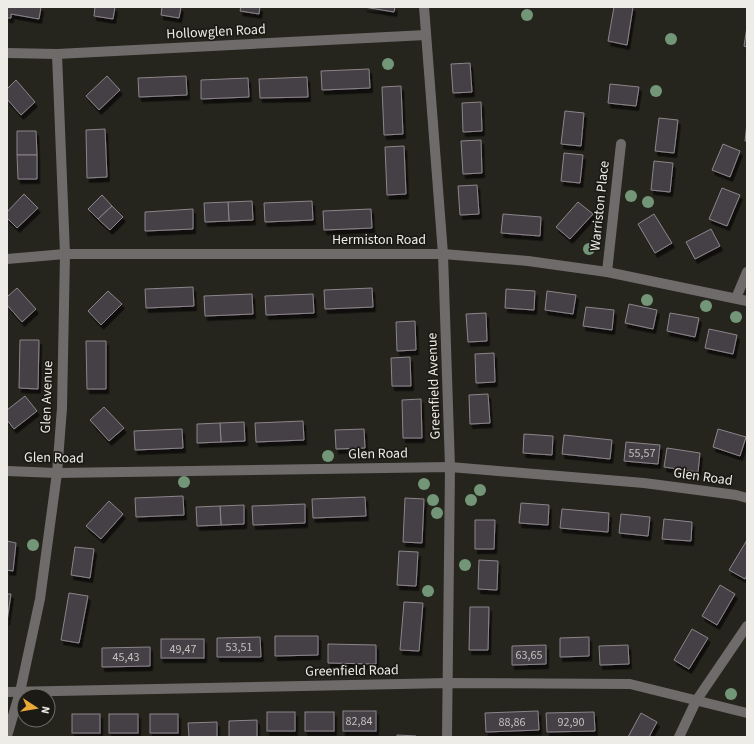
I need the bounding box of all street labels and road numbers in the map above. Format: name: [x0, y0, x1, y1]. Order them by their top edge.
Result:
street label: Hollowglen Road: [166, 19, 266, 45]
street label: Warriston Place: [585, 160, 615, 252]
street label: Hermiston Road: [332, 230, 426, 250]
street label: Greenfield Avenue: [422, 332, 446, 440]
street label: Glen Avenue: [36, 360, 58, 434]
street label: Glen Road: [348, 443, 408, 465]
street label: Glen Road: [24, 447, 84, 469]
street label: Glen Road: [672, 463, 734, 491]
street label: Greenfield Road: [305, 660, 399, 682]

